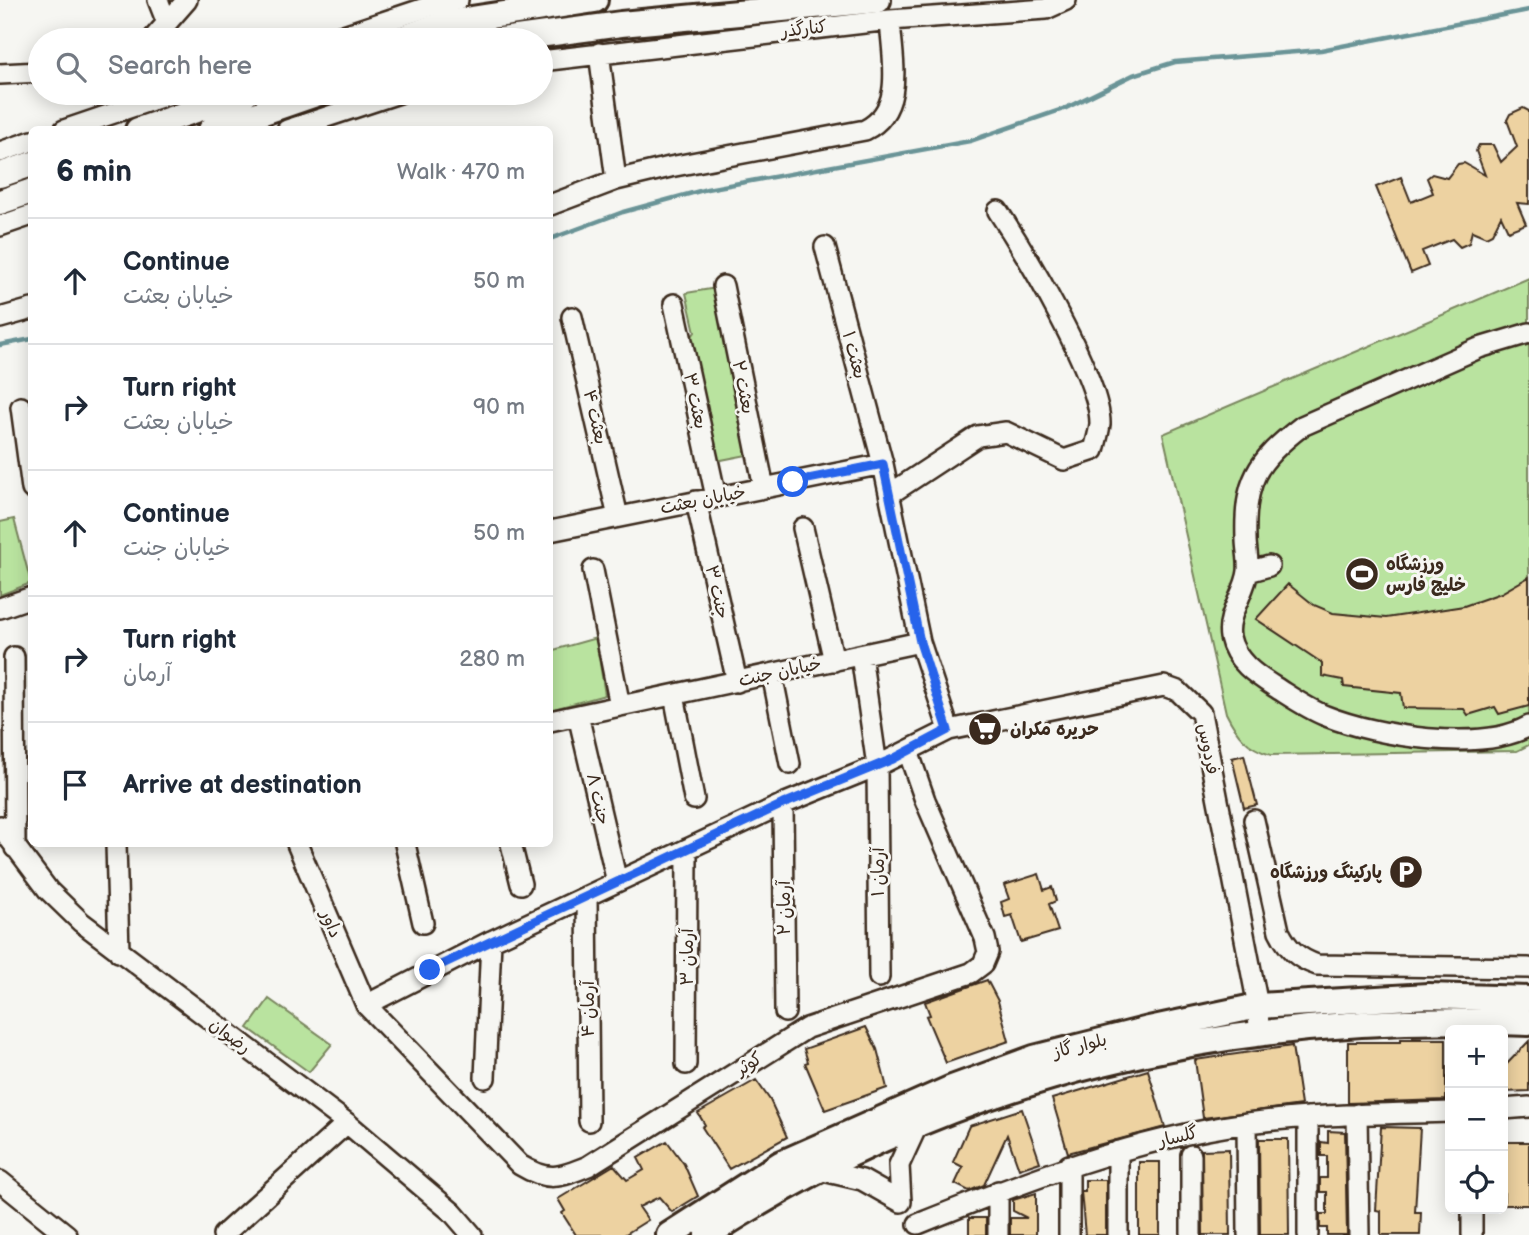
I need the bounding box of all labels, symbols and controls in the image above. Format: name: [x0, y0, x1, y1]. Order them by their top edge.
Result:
street label: کنارگذر: [778, 16, 828, 42]
search box: [28, 28, 553, 105]
icon: search: [52, 48, 90, 86]
text: Search here: [108, 51, 252, 82]
text: 6 min: [56, 154, 132, 190]
text: Walk · 470 m: [397, 158, 525, 186]
text: Continue: [123, 247, 230, 278]
icon: ahead: [56, 262, 94, 300]
text: 50 m: [473, 267, 525, 295]
text: خیابان بعثت: [123, 282, 234, 310]
street label: بعثت ۱: [838, 329, 870, 381]
street label: بعثت ۲: [728, 358, 758, 416]
street label: بعثت ۳: [679, 371, 711, 431]
text: Turn right: [123, 373, 236, 404]
icon: right: [56, 388, 94, 426]
street label: بعثت ۴: [579, 388, 611, 446]
text: 90 m: [473, 393, 525, 421]
text: خیابان بعثت: [123, 408, 234, 436]
route start: [777, 466, 808, 497]
street label: خیابان بعثت: [658, 481, 748, 519]
text: Continue: [123, 499, 230, 530]
icon: ahead: [56, 514, 94, 552]
text: 50 m: [473, 519, 525, 547]
text: خیابان جنت: [123, 534, 231, 562]
place label: ورزشگاه خلیج فارس: [1386, 553, 1466, 596]
sports icon: ورزشگاه خلیج فارس: [1343, 555, 1381, 593]
street label: جنت ۳: [701, 563, 733, 621]
text: Turn right: [123, 625, 236, 656]
icon: right: [56, 640, 94, 678]
text: 280 m: [459, 645, 525, 673]
street label: خیابان جنت: [737, 653, 823, 691]
text: آرمان: [123, 660, 171, 688]
supermarket icon: حریره مکران: [966, 710, 1004, 748]
place label: حریره مکران: [1010, 719, 1099, 740]
street label: فردوس: [1193, 722, 1223, 776]
icon: arrive: [56, 766, 94, 804]
text: Arrive at destination: [123, 770, 362, 801]
street label: جنت ۸: [582, 771, 614, 827]
street label: آرمان ۱: [868, 846, 889, 897]
parking icon: پارکینگ ورزشگاه: [1387, 853, 1425, 891]
place label: پارکینگ ورزشگاه: [1270, 861, 1383, 884]
street label: آرمان ۲: [774, 879, 795, 935]
street label: داور: [315, 905, 346, 941]
street label: آرمان ۳: [677, 927, 698, 986]
route end: [414, 954, 445, 985]
street label: آرمان ۴: [578, 979, 599, 1037]
street label: رضوان: [205, 1014, 255, 1058]
map controls: [1445, 1025, 1508, 1214]
button: +: [1445, 1025, 1508, 1088]
street label: بلوار گاز: [1049, 1029, 1109, 1063]
street label: کوثر: [730, 1048, 766, 1081]
button: −: [1445, 1088, 1508, 1151]
street label: گلسار: [1154, 1122, 1200, 1152]
button: locate: [1445, 1151, 1508, 1214]

